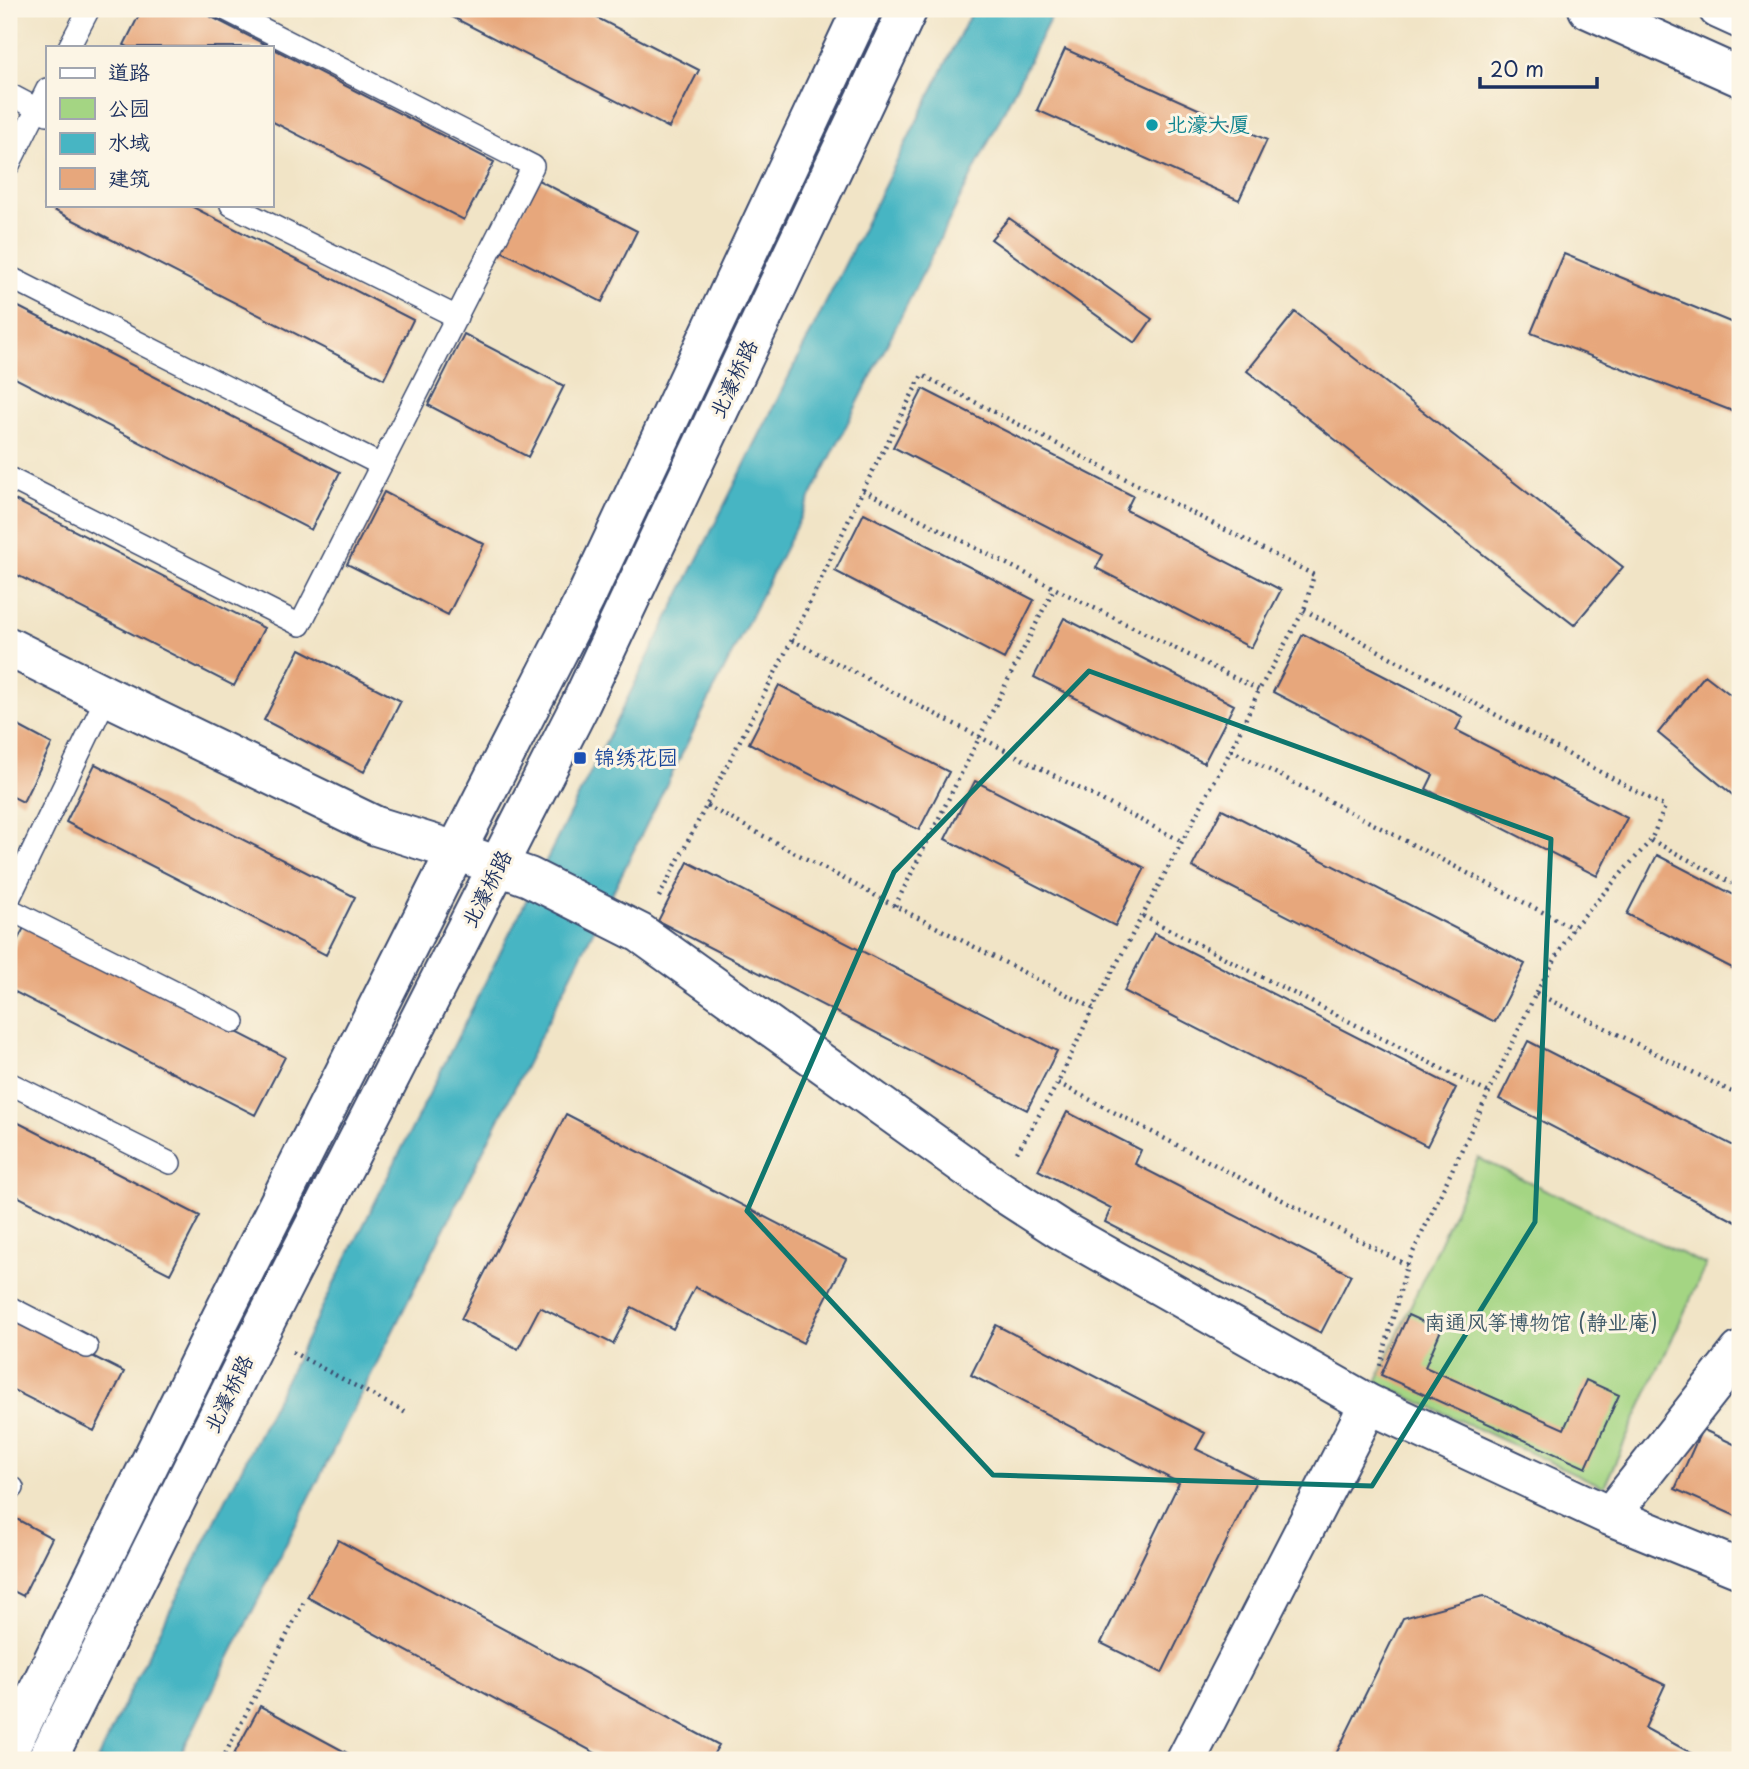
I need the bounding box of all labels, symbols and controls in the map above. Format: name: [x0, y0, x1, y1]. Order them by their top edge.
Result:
legend: [46, 46, 273, 206]
scale bar: [1480, 46, 1597, 90]
text: 20 m: [1490, 52, 1544, 84]
text: 道路: [108, 55, 150, 87]
text: 公园: [108, 91, 150, 123]
place label: 北濠大厦: [1166, 107, 1250, 139]
marker: 北濠大厦: [1144, 117, 1160, 133]
text: 水域: [108, 125, 150, 157]
text: 建筑: [108, 161, 150, 193]
street label: 北濠桥路: [700, 333, 764, 423]
place label: 锦绣花园: [594, 740, 678, 772]
marker: 锦绣花园: [572, 750, 588, 766]
street label: 北濠桥路: [452, 843, 519, 933]
park label: 南通风筝博物馆 (静业庵): [1424, 1305, 1658, 1337]
street label: 北濠桥路: [194, 1348, 260, 1438]

